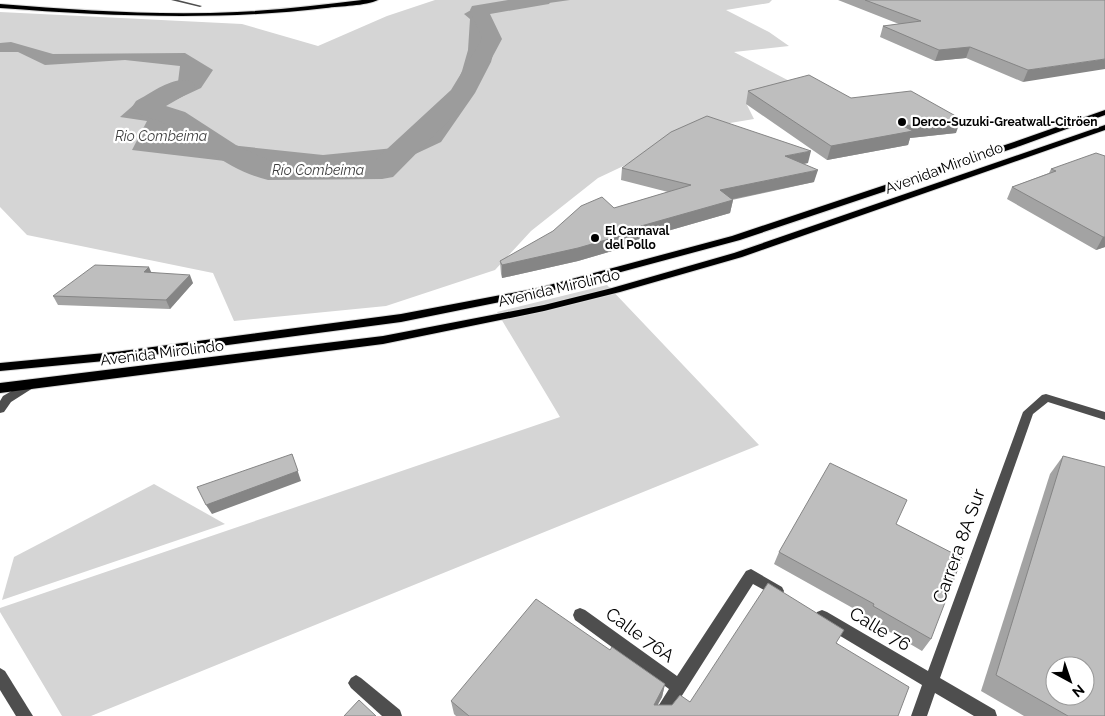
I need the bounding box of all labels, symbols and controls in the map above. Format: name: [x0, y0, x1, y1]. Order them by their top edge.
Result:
place label: Derco-Suzuki-Greatwall-Citröen: [912, 115, 1098, 129]
marker: Derco-Suzuki-Greatwall-Citröen: [896, 116, 908, 128]
water label: Rio Combeima: [115, 128, 207, 144]
street label: Avenida Mirolindo: [883, 138, 1006, 198]
water label: Río Combeima: [272, 162, 364, 178]
place label: El Carnaval del Pollo: [605, 224, 670, 252]
marker: El Carnaval del Pollo: [589, 232, 601, 244]
street label: Avenida Mirolindo: [496, 265, 622, 311]
street label: Avenida Mirolindo: [99, 336, 225, 370]
street label: Carrera 8A Sur: [928, 485, 989, 606]
street label: Calle 76: [846, 602, 915, 655]
street label: Calle 76A: [602, 603, 679, 666]
north arrow: [1045, 656, 1095, 706]
text: N: [1069, 681, 1088, 701]

